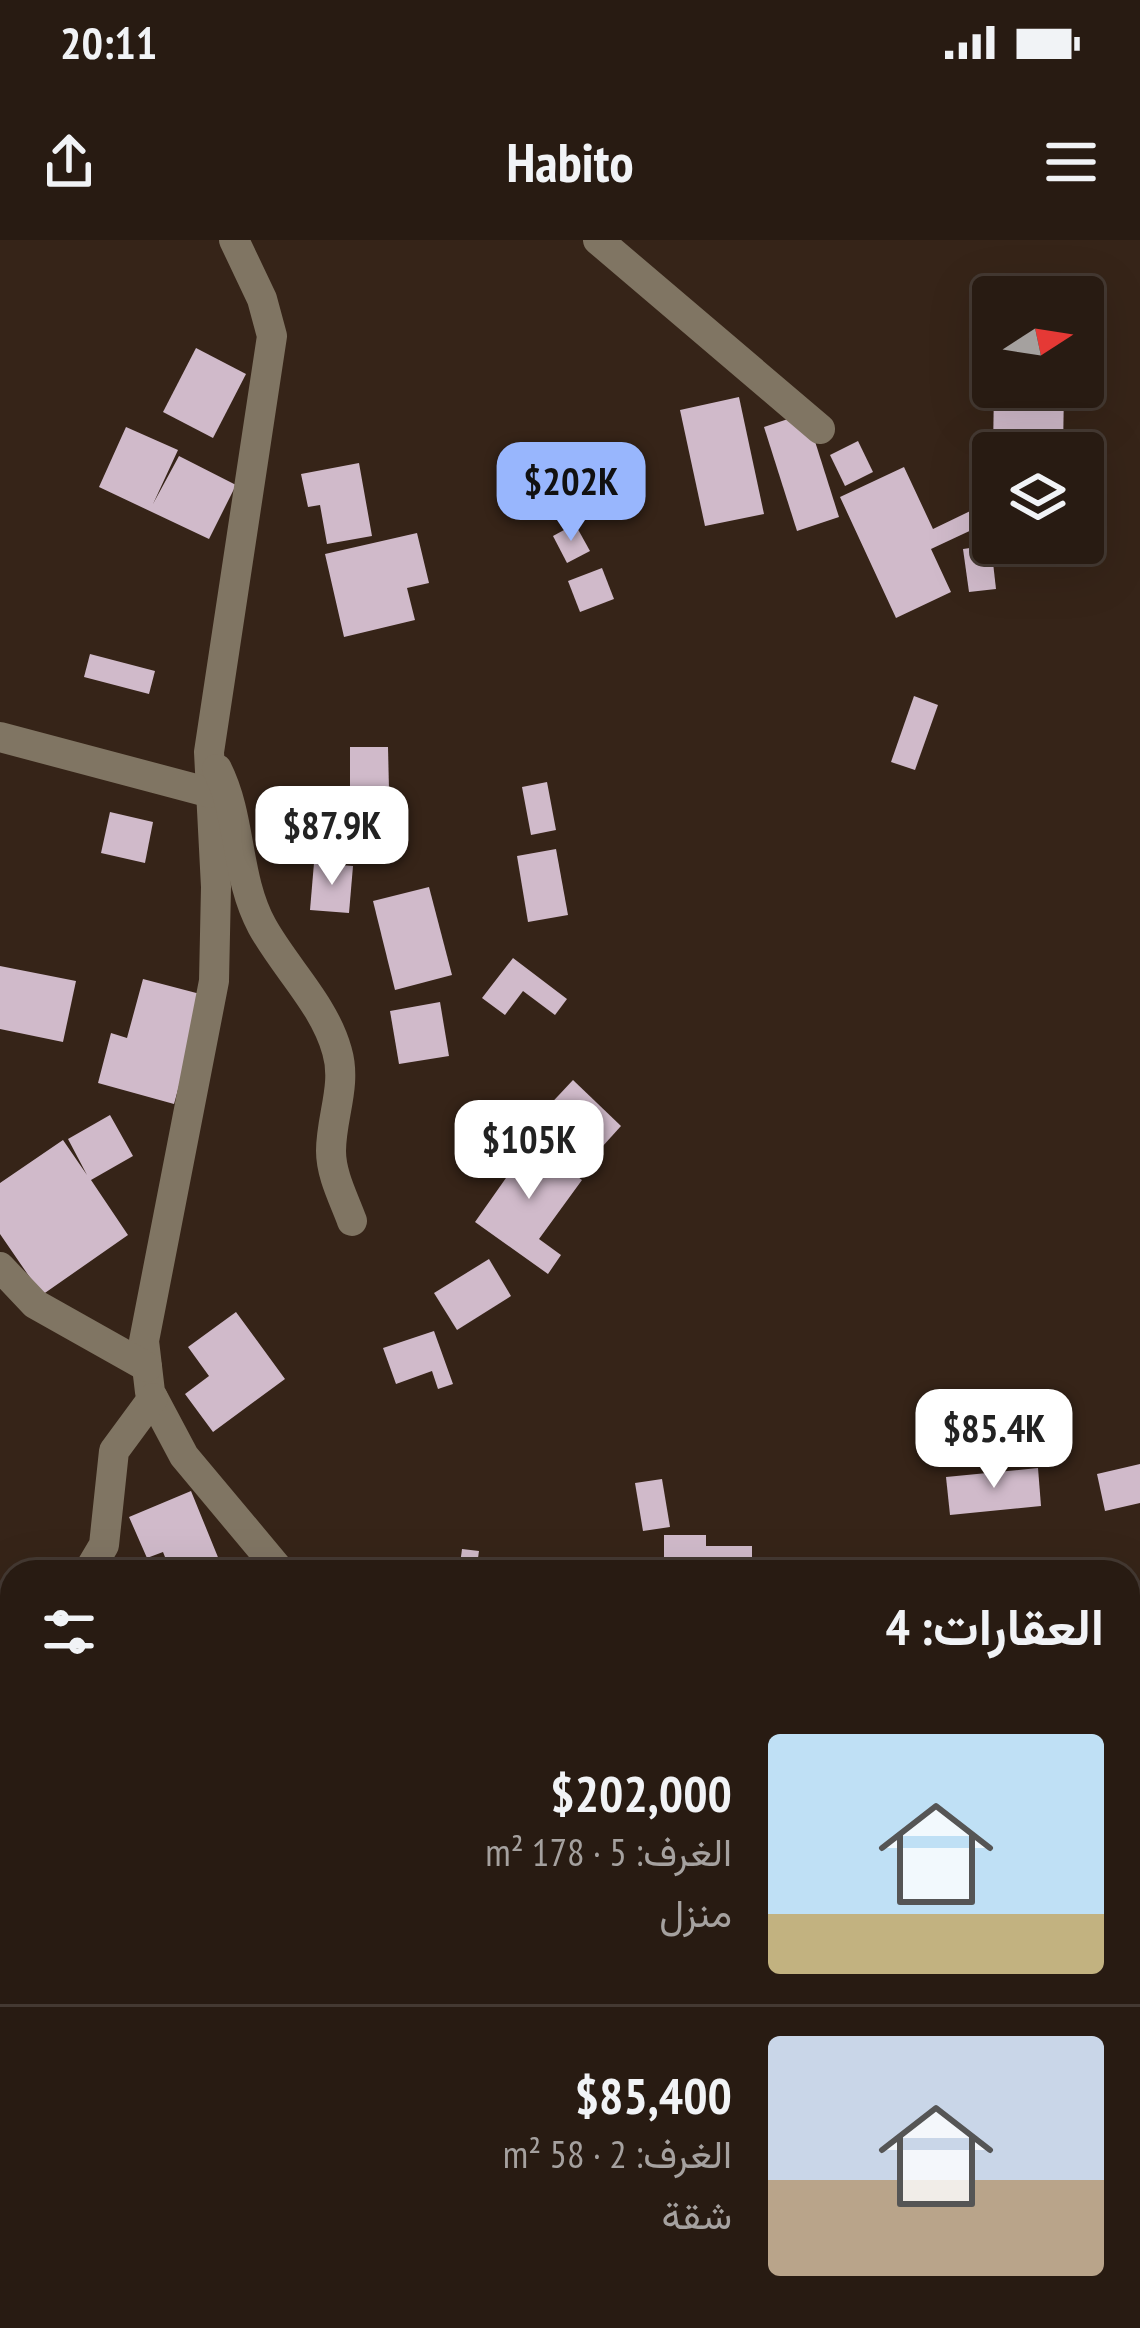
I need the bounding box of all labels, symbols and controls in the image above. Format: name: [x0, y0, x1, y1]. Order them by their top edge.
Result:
text: 20:11: [60, 13, 157, 71]
text: Habito: [507, 127, 633, 197]
icon: share: [36, 129, 102, 195]
icon: menu: [1038, 129, 1104, 195]
north arrow: [972, 276, 1104, 408]
map controls: [972, 276, 1104, 564]
button: layers: [972, 432, 1104, 564]
pin: $202K: [487, 442, 655, 544]
text: $202K: [524, 455, 618, 506]
pin: $87.9K: [234, 786, 430, 888]
text: $87.9K: [282, 799, 382, 850]
pin: $105K: [445, 1100, 613, 1202]
text: $105K: [482, 1113, 576, 1164]
pin: $85.4K: [896, 1389, 1092, 1491]
text: $85.4K: [942, 1402, 1046, 1453]
text: العقارات: 4: [885, 1593, 1104, 1659]
icon: filters: [36, 1599, 102, 1665]
text: $202,000: [550, 1760, 732, 1826]
icon: home: [864, 1782, 1008, 1926]
text: الغرف: 5 · 178 m²: [485, 1826, 732, 1877]
text: منزل: [659, 1887, 732, 1938]
text: $85,400: [575, 2062, 732, 2128]
icon: home: [864, 2084, 1008, 2228]
text: الغرف: 2 · 58 m²: [503, 2128, 732, 2179]
text: شقة: [662, 2189, 732, 2240]

